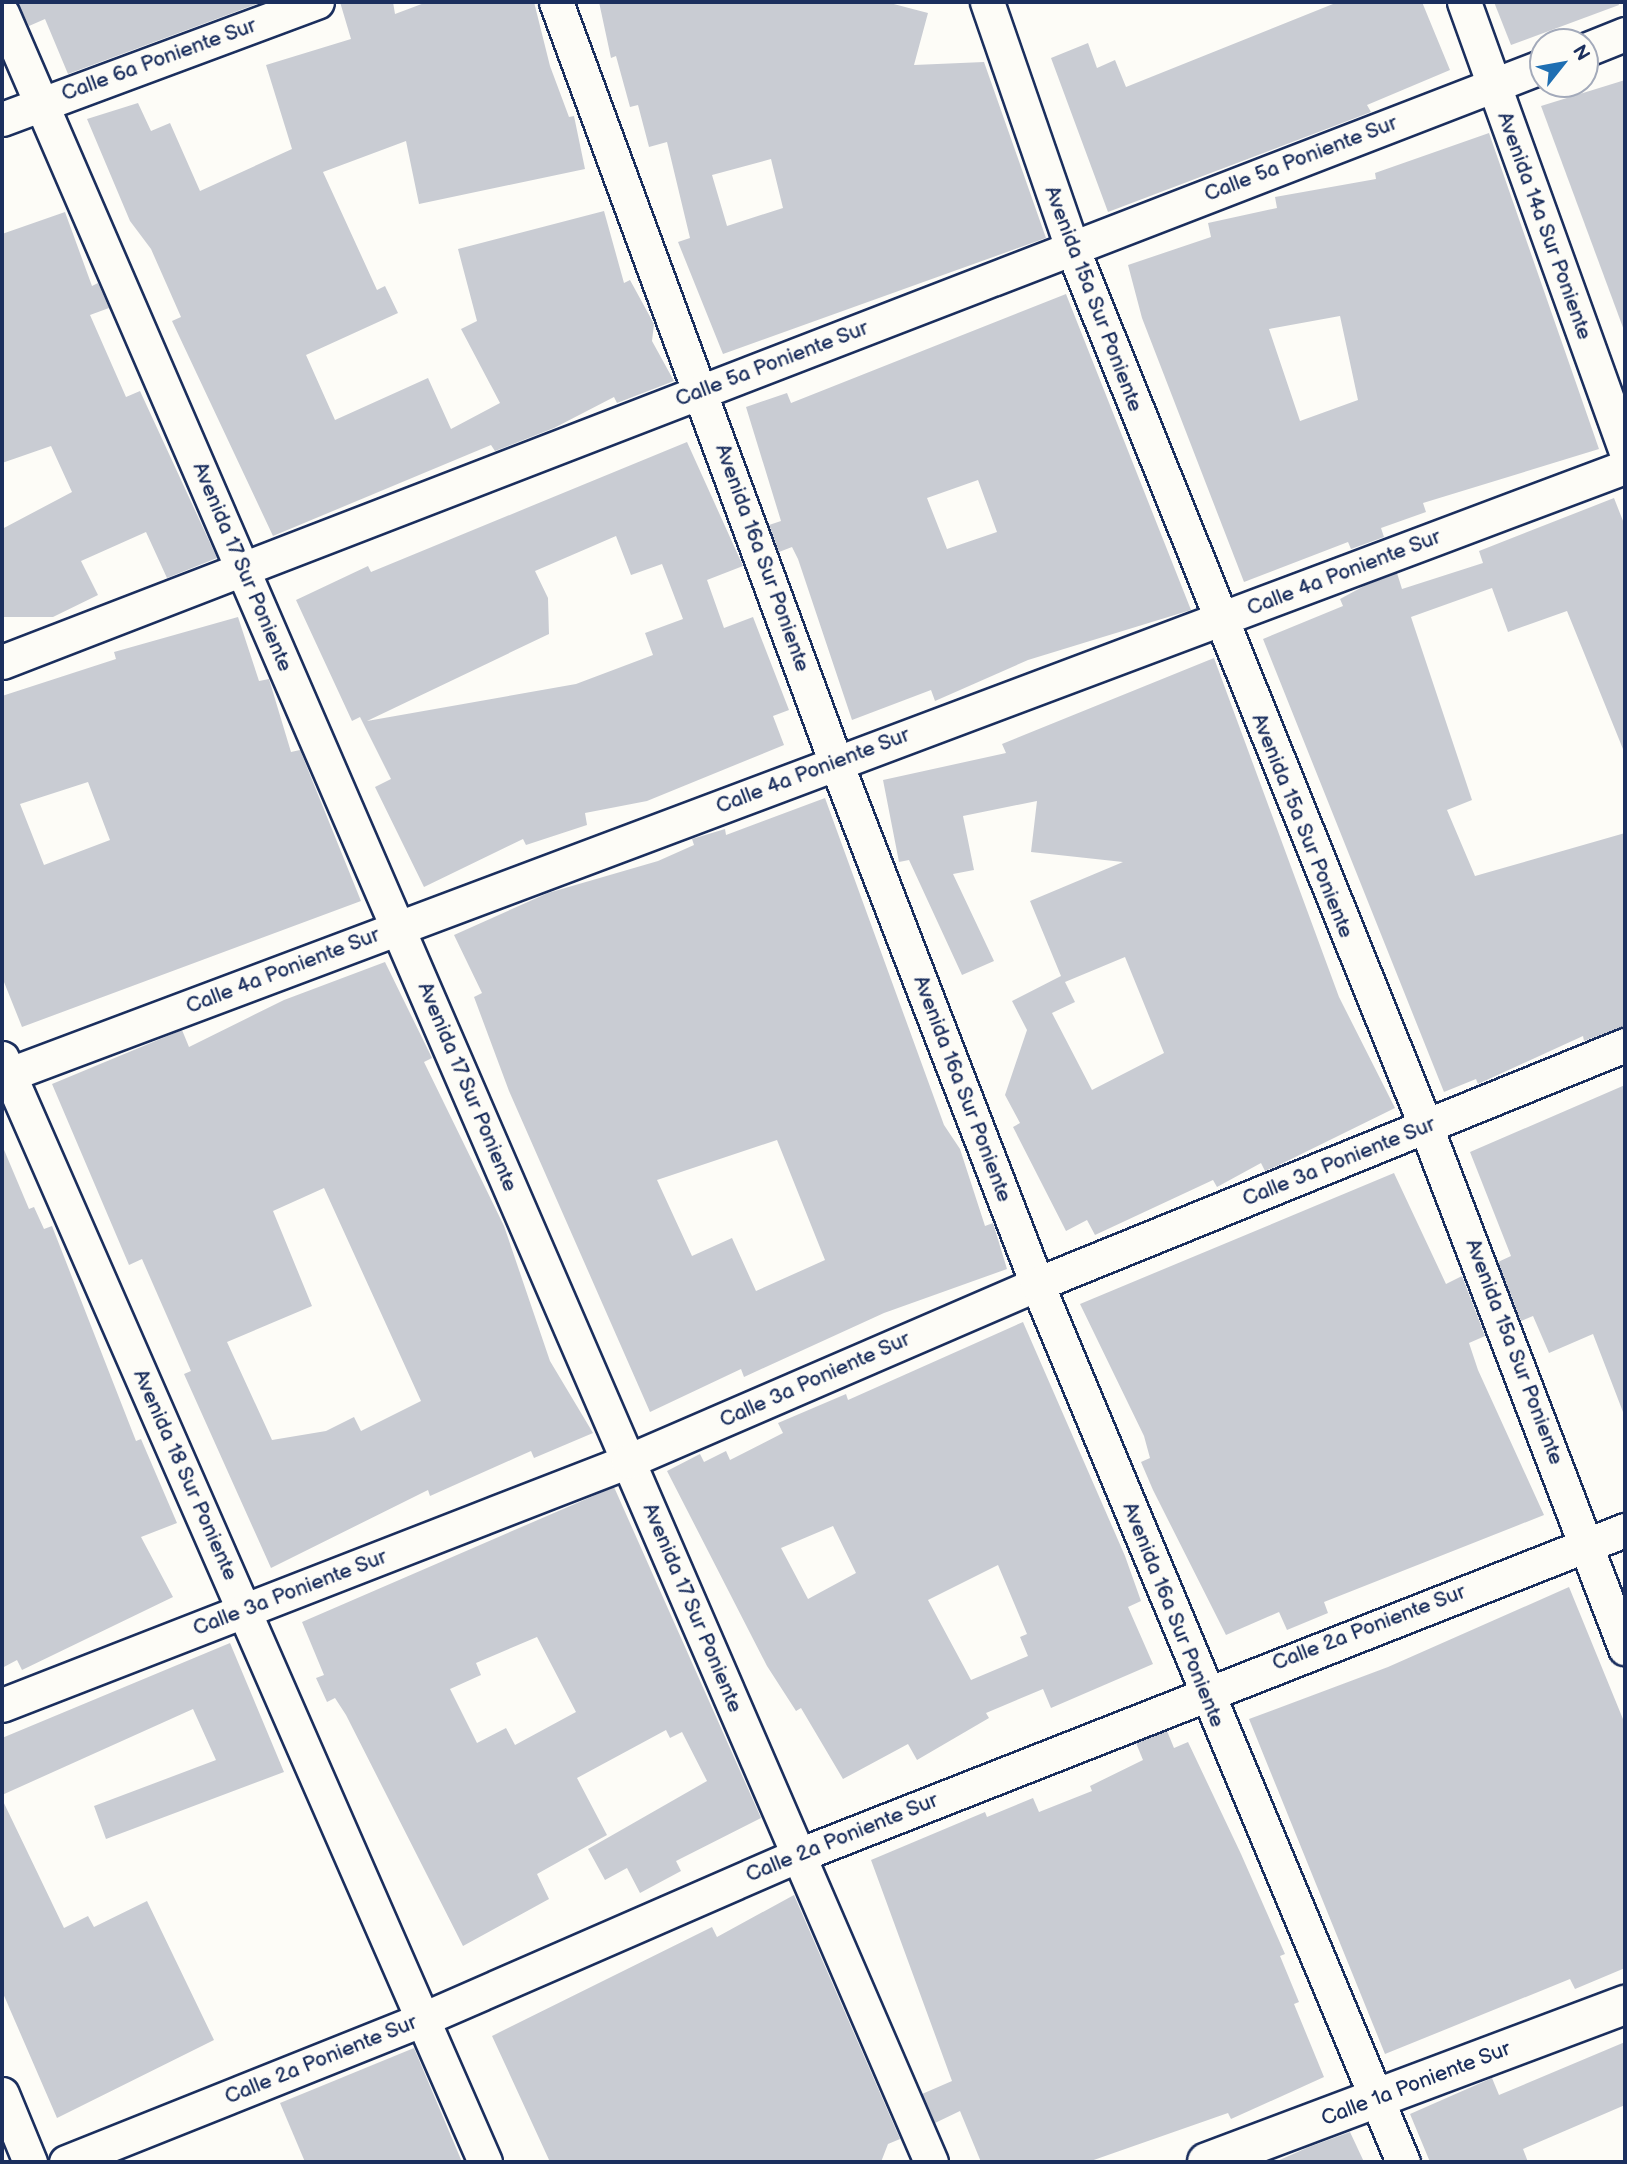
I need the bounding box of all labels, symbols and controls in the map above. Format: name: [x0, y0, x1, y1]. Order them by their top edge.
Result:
street label: Calle 6a Poniente Sur: [58, 13, 260, 107]
north arrow: [1529, 28, 1599, 98]
text: N: [1567, 41, 1594, 65]
street label: Avenida 14a Sur Poniente: [1491, 109, 1597, 343]
street label: Calle 5a Poniente Sur: [1201, 111, 1401, 207]
street label: Avenida 15a Sur Poniente: [1038, 182, 1148, 416]
street label: Calle 5a Poniente Sur: [672, 316, 872, 412]
street label: Avenida 16a Sur Poniente: [709, 441, 815, 675]
street label: Avenida 17 Sur Poniente: [186, 458, 298, 676]
street label: Calle 4a Poniente Sur: [1243, 524, 1445, 622]
street label: Avenida 15a Sur Poniente: [1245, 710, 1359, 942]
street label: Calle 4a Poniente Sur: [712, 722, 914, 820]
street label: Calle 4a Poniente Sur: [182, 922, 384, 1020]
street label: Avenida 16a Sur Poniente: [907, 972, 1017, 1206]
street label: Avenida 17 Sur Poniente: [411, 978, 523, 1196]
street label: Calle 3a Poniente Sur: [1239, 1112, 1439, 1212]
street label: Avenida 15a Sur Poniente: [1459, 1235, 1569, 1469]
street label: Calle 3a Poniente Sur: [716, 1327, 914, 1433]
street label: Avenida 18 Sur Poniente: [127, 1366, 243, 1584]
street label: Avenida 17 Sur Poniente: [636, 1499, 748, 1717]
street label: Avenida 16a Sur Poniente: [1116, 1499, 1230, 1731]
street label: Calle 3a Poniente Sur: [189, 1544, 391, 1642]
street label: Calle 2a Poniente Sur: [1269, 1579, 1469, 1677]
street label: Calle 2a Poniente Sur: [742, 1788, 942, 1888]
street label: Calle 2a Poniente Sur: [221, 2010, 421, 2110]
street label: Calle 1a Poniente Sur: [1318, 2036, 1514, 2132]

